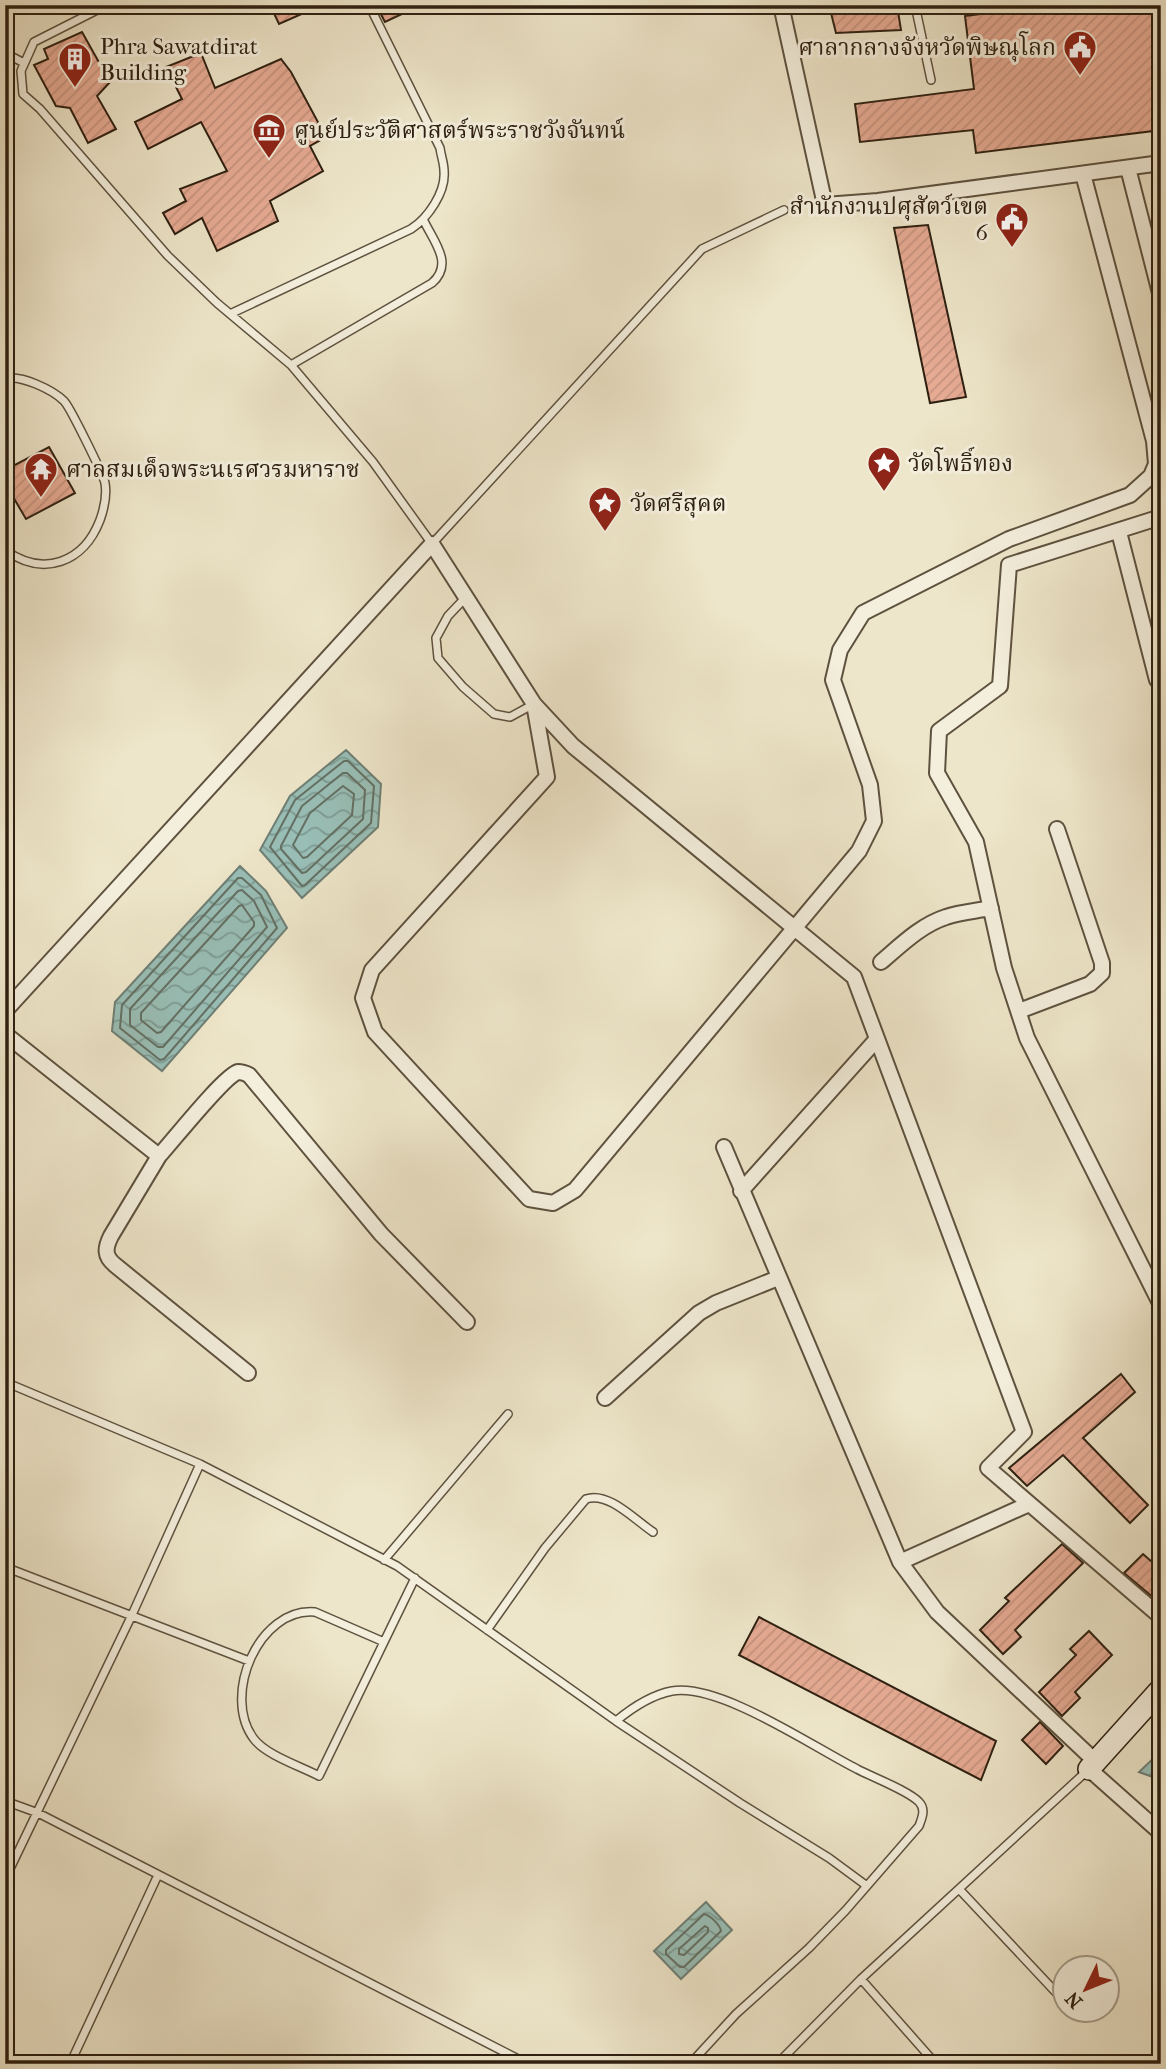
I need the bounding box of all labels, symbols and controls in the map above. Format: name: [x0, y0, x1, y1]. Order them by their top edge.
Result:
public building icon: ศาลากลางจังหวัดพิษณุโลก: [1061, 28, 1099, 77]
place label: ศาลากลางจังหวัดพิษณุโลก: [798, 31, 1056, 62]
place label: Phra Sawatdirat Building: [100, 33, 258, 86]
building icon: Phra Sawatdirat Building: [56, 40, 94, 89]
museum icon: ศูนย์ประวัติศาสตร์พระราชวังจันทน์: [250, 111, 288, 160]
place label: ศูนย์ประวัติศาสตร์พระราชวังจันทน์: [294, 117, 625, 145]
place label: สำนักงานปศุสัตว์เขต 6: [790, 193, 989, 246]
public building icon: สำนักงานปศุสัตว์เขต 6: [993, 200, 1031, 249]
place icon: วัดโพธิ์ทอง: [865, 444, 903, 493]
place label: วัดโพธิ์ทอง: [908, 446, 1013, 477]
temple icon: ศาลสมเด็จพระนเรศวรมหาราช: [22, 450, 60, 499]
place label: ศาลสมเด็จพระนเรศวรมหาราช: [66, 456, 360, 483]
place icon: วัดศรีสุคต: [586, 484, 624, 533]
place label: วัดศรีสุคต: [630, 490, 726, 518]
north arrow: [1050, 1954, 1120, 2024]
text: N: [1061, 1987, 1087, 2013]

